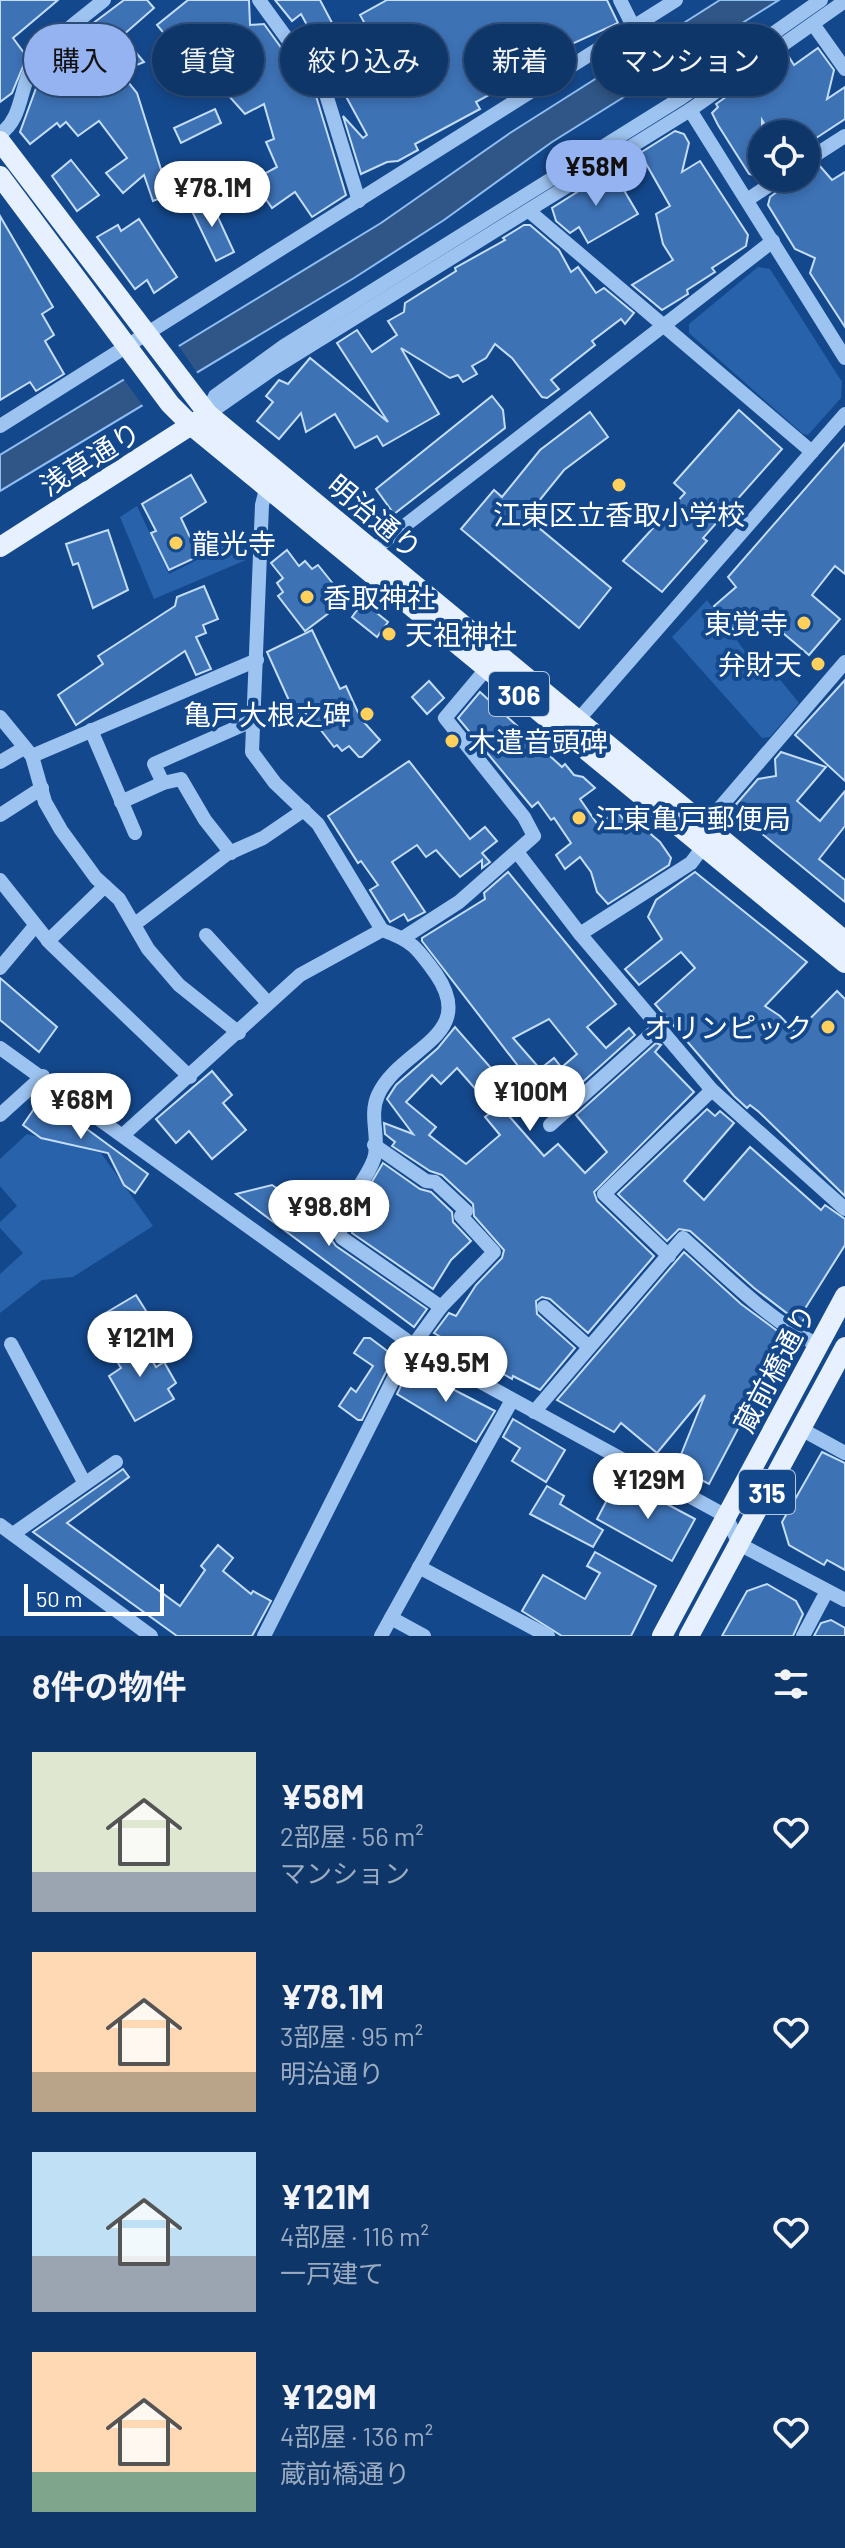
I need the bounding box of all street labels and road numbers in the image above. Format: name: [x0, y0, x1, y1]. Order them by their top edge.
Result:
street label: 浅草通り: [33, 414, 147, 502]
street label: 明治通り: [321, 467, 429, 565]
road number: 306: [489, 672, 549, 716]
street label: 蔵前橋通り: [726, 1298, 822, 1438]
road number: 315: [739, 1470, 795, 1514]

